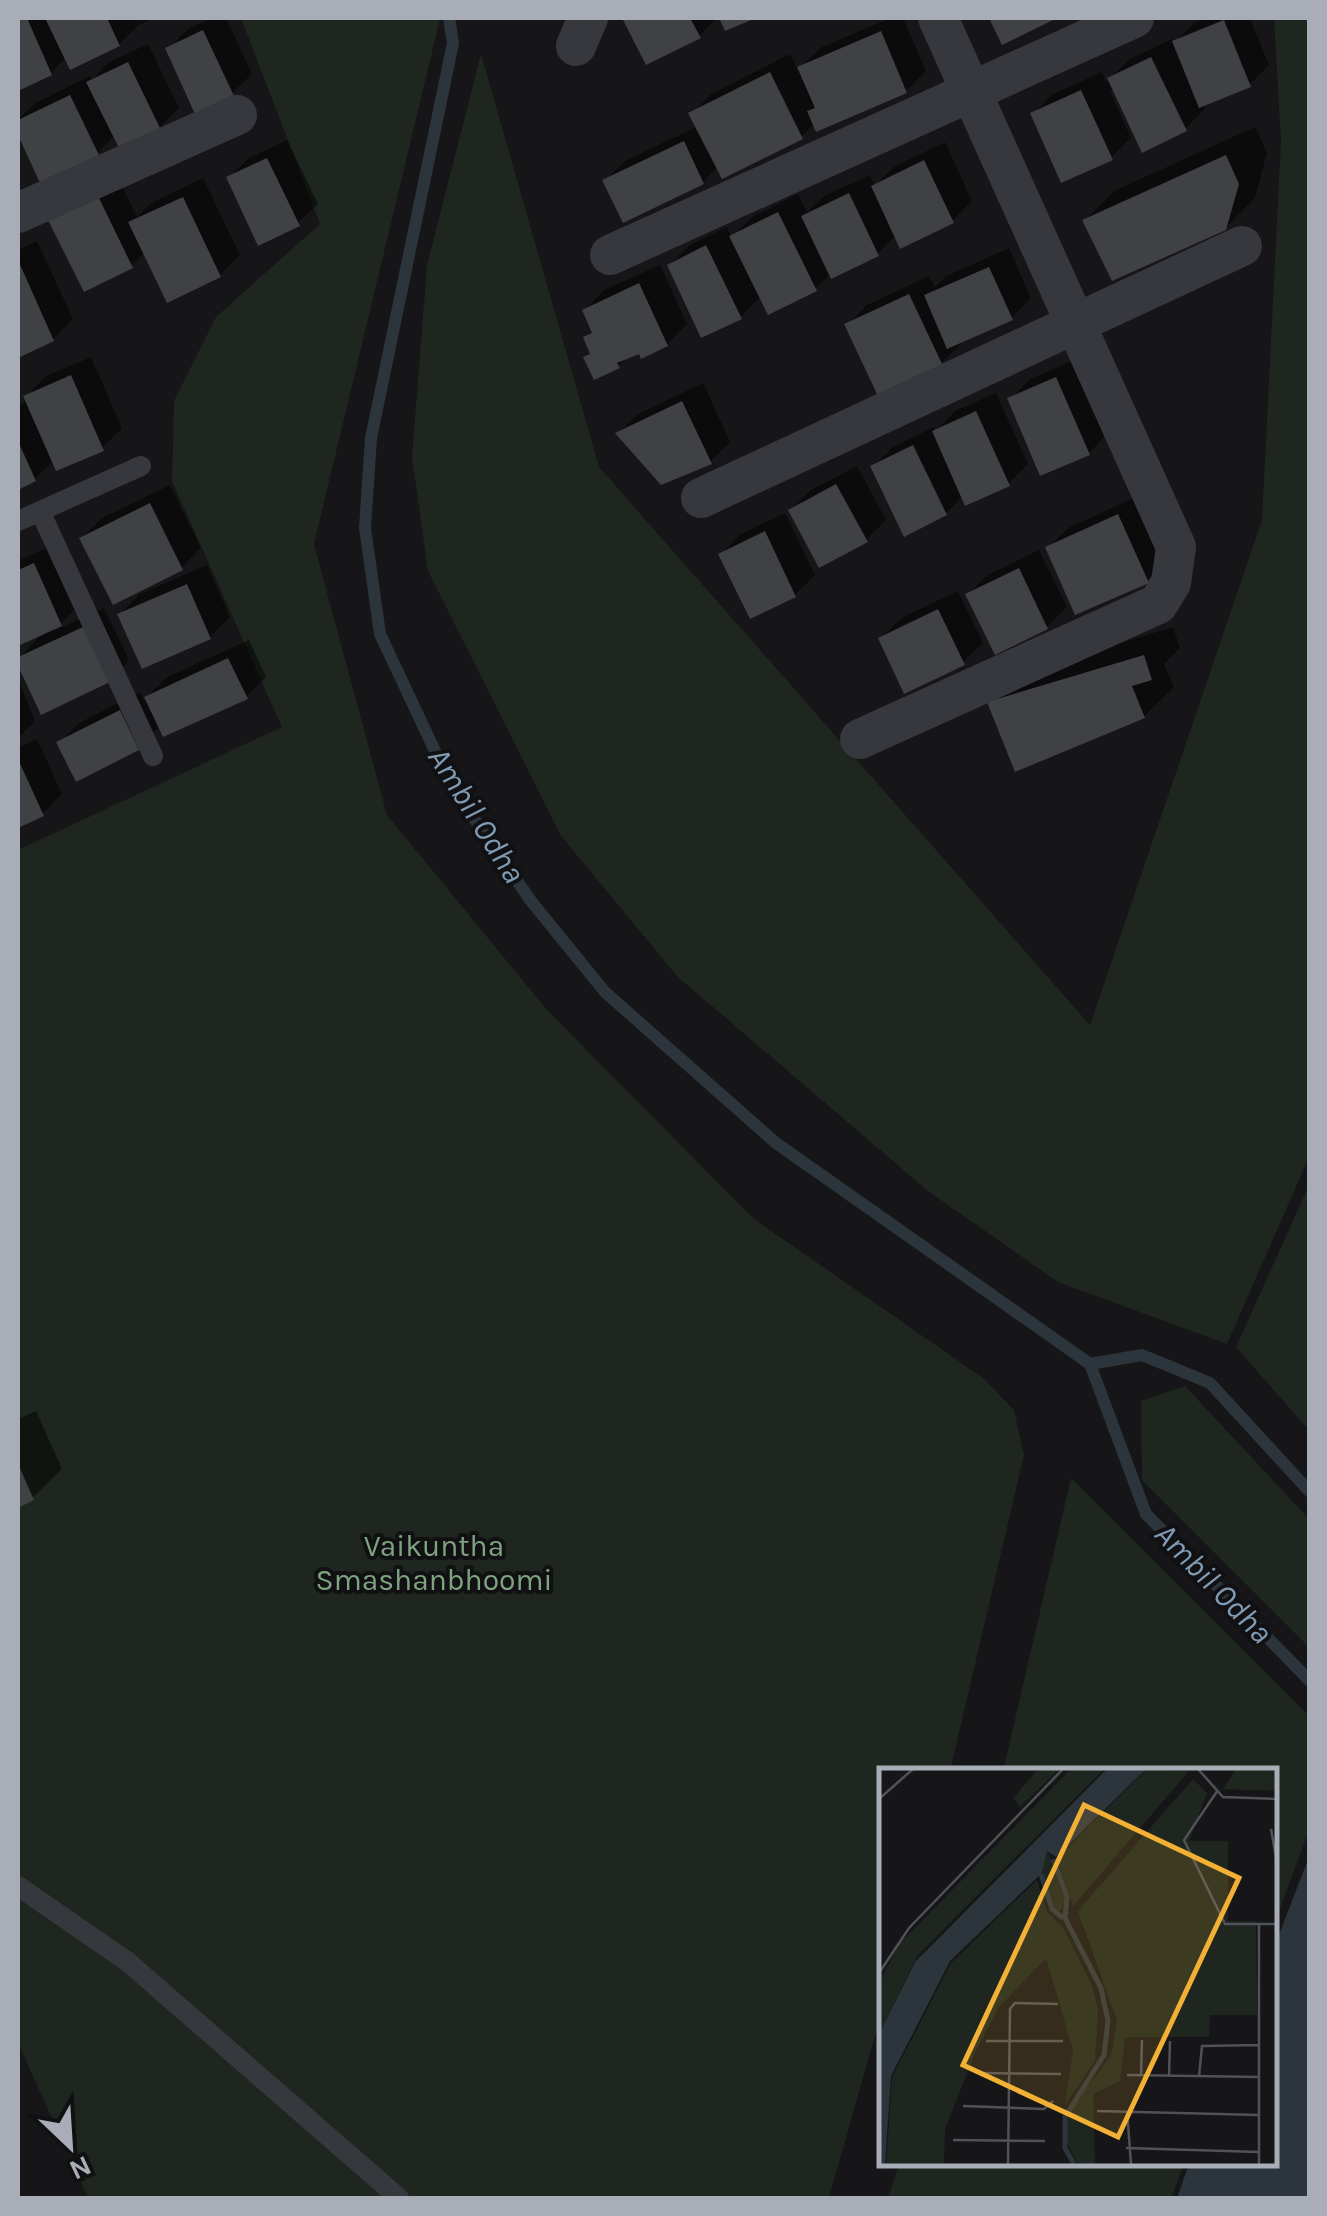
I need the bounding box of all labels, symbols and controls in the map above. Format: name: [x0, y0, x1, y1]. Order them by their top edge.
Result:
water label: Ambil Odha: [420, 741, 533, 890]
water label: Ambil Odha: [1147, 1515, 1280, 1651]
park label: Vaikuntha Smashanbhoomi: [316, 1528, 552, 1598]
inset map: [879, 1768, 1277, 2166]
north arrow: [20, 2096, 120, 2196]
text: N: [64, 2149, 96, 2187]

